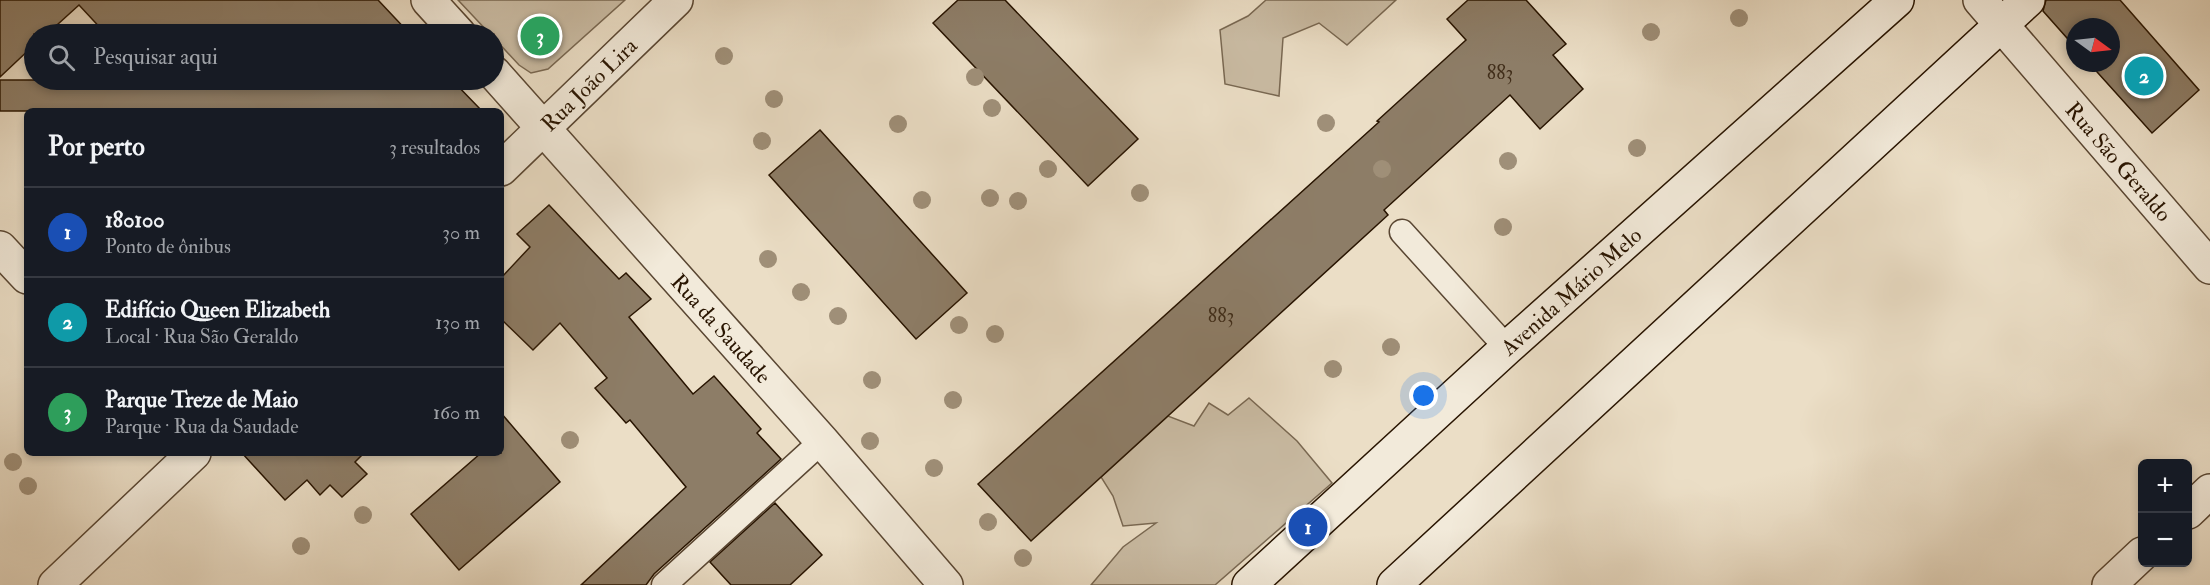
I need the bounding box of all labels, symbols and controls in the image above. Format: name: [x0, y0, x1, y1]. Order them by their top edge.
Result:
pin: 3: [520, 14, 560, 58]
north arrow: [2066, 18, 2120, 72]
search box: [24, 24, 504, 90]
street label: Rua João Lira: [535, 31, 644, 138]
icon: search: [45, 41, 78, 74]
text: Pesquisar aqui: [93, 43, 218, 71]
pin: 2: [2124, 54, 2164, 98]
house number: 883: [1487, 60, 1513, 85]
street label: Rua São Geraldo: [2059, 96, 2178, 228]
text: Por perto: [48, 131, 145, 163]
text: 3 resultados: [389, 135, 480, 160]
text: 180100: [105, 206, 165, 234]
text: 1: [64, 220, 71, 245]
text: 30 m: [442, 220, 480, 245]
street label: Avenida Mário Melo: [1495, 222, 1648, 362]
text: Ponto de ônibus: [105, 234, 231, 259]
street label: Rua da Saudade: [665, 268, 777, 390]
text: Edifício Queen Elizabeth: [105, 296, 330, 324]
house number: 883: [1208, 303, 1234, 328]
text: 2: [62, 310, 73, 335]
text: 130 m: [435, 310, 480, 335]
text: Local · Rua São Geraldo: [105, 324, 298, 349]
your location: [1409, 381, 1438, 410]
text: Parque Treze de Maio: [105, 386, 298, 414]
text: 3: [64, 400, 71, 425]
text: 160 m: [433, 400, 480, 425]
text: Parque · Rua da Saudade: [105, 414, 299, 439]
map controls: [2138, 459, 2192, 567]
button: +: [2138, 459, 2192, 513]
pin: 1: [1288, 504, 1328, 550]
button: −: [2138, 513, 2192, 567]

